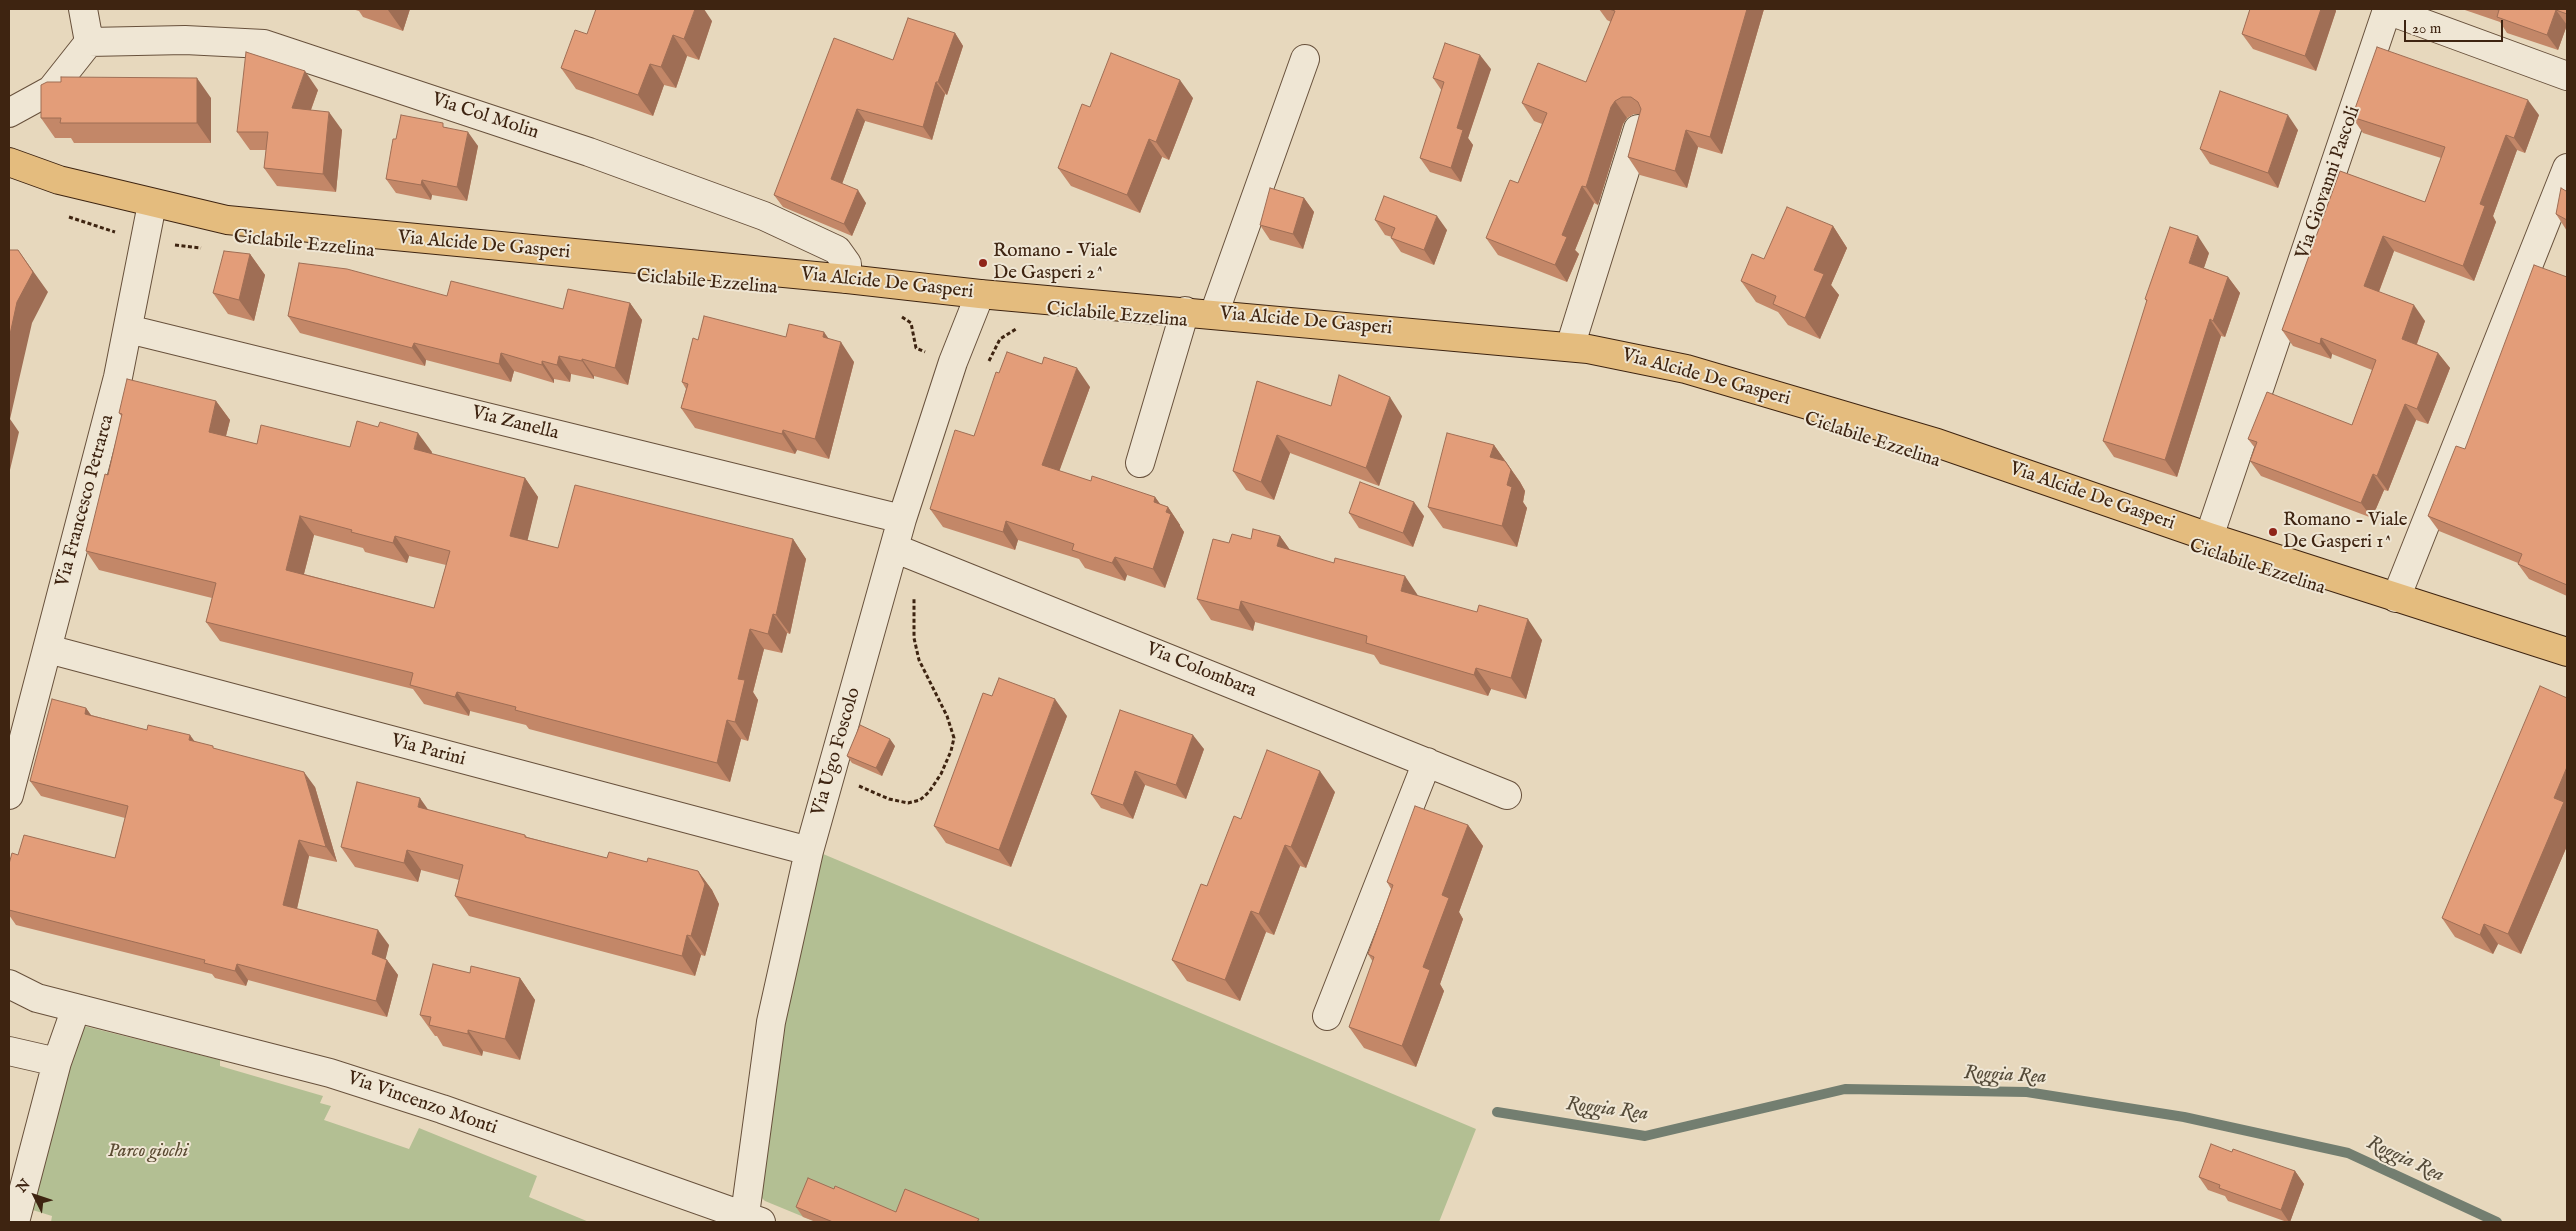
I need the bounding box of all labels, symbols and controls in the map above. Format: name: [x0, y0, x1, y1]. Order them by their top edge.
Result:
scale bar: [2406, 10, 2505, 42]
text: 20 m: [2412, 19, 2441, 38]
street label: Via Col Molin: [429, 89, 541, 145]
street label: Via Giovanni Pascoli: [2292, 103, 2366, 263]
street label: Ciclabile Ezzelina: [233, 226, 375, 264]
street label: Via Alcide De Gasperi: [397, 227, 571, 265]
place label: Romano - Viale De Gasperi 2^: [993, 241, 1118, 285]
marker: Romano - Viale De Gasperi 2^: [977, 257, 989, 269]
street label: Via Alcide De Gasperi: [800, 264, 974, 304]
street label: Ciclabile Ezzelina: [636, 265, 778, 301]
street label: Ciclabile Ezzelina: [1046, 298, 1188, 334]
street label: Via Alcide De Gasperi: [1219, 303, 1393, 341]
street label: Via Alcide De Gasperi: [1619, 345, 1793, 411]
street label: Via Zanella: [469, 402, 561, 446]
street label: Ciclabile Ezzelina: [1801, 408, 1943, 474]
street label: Via Francesco Petrarca: [52, 412, 120, 590]
street label: Via Alcide De Gasperi: [2006, 458, 2178, 536]
place label: Romano - Viale De Gasperi 1^: [2283, 510, 2408, 554]
marker: Romano - Viale De Gasperi 1^: [2267, 526, 2279, 538]
street label: Ciclabile Ezzelina: [2186, 535, 2328, 601]
street label: Via Colombara: [1142, 638, 1260, 704]
street label: Via Ugo Foscolo: [808, 685, 866, 819]
street label: Via Parini: [388, 730, 468, 772]
water label: Roggia Rea: [1963, 1062, 2047, 1090]
street label: Via Vincenzo Monti: [344, 1068, 500, 1140]
water label: Roggia Rea: [1564, 1093, 1650, 1127]
water label: Roggia Rea: [2362, 1132, 2448, 1188]
park label: Parco giochi: [108, 1141, 188, 1163]
north arrow: [10, 1171, 60, 1221]
text: N: [13, 1176, 34, 1197]

